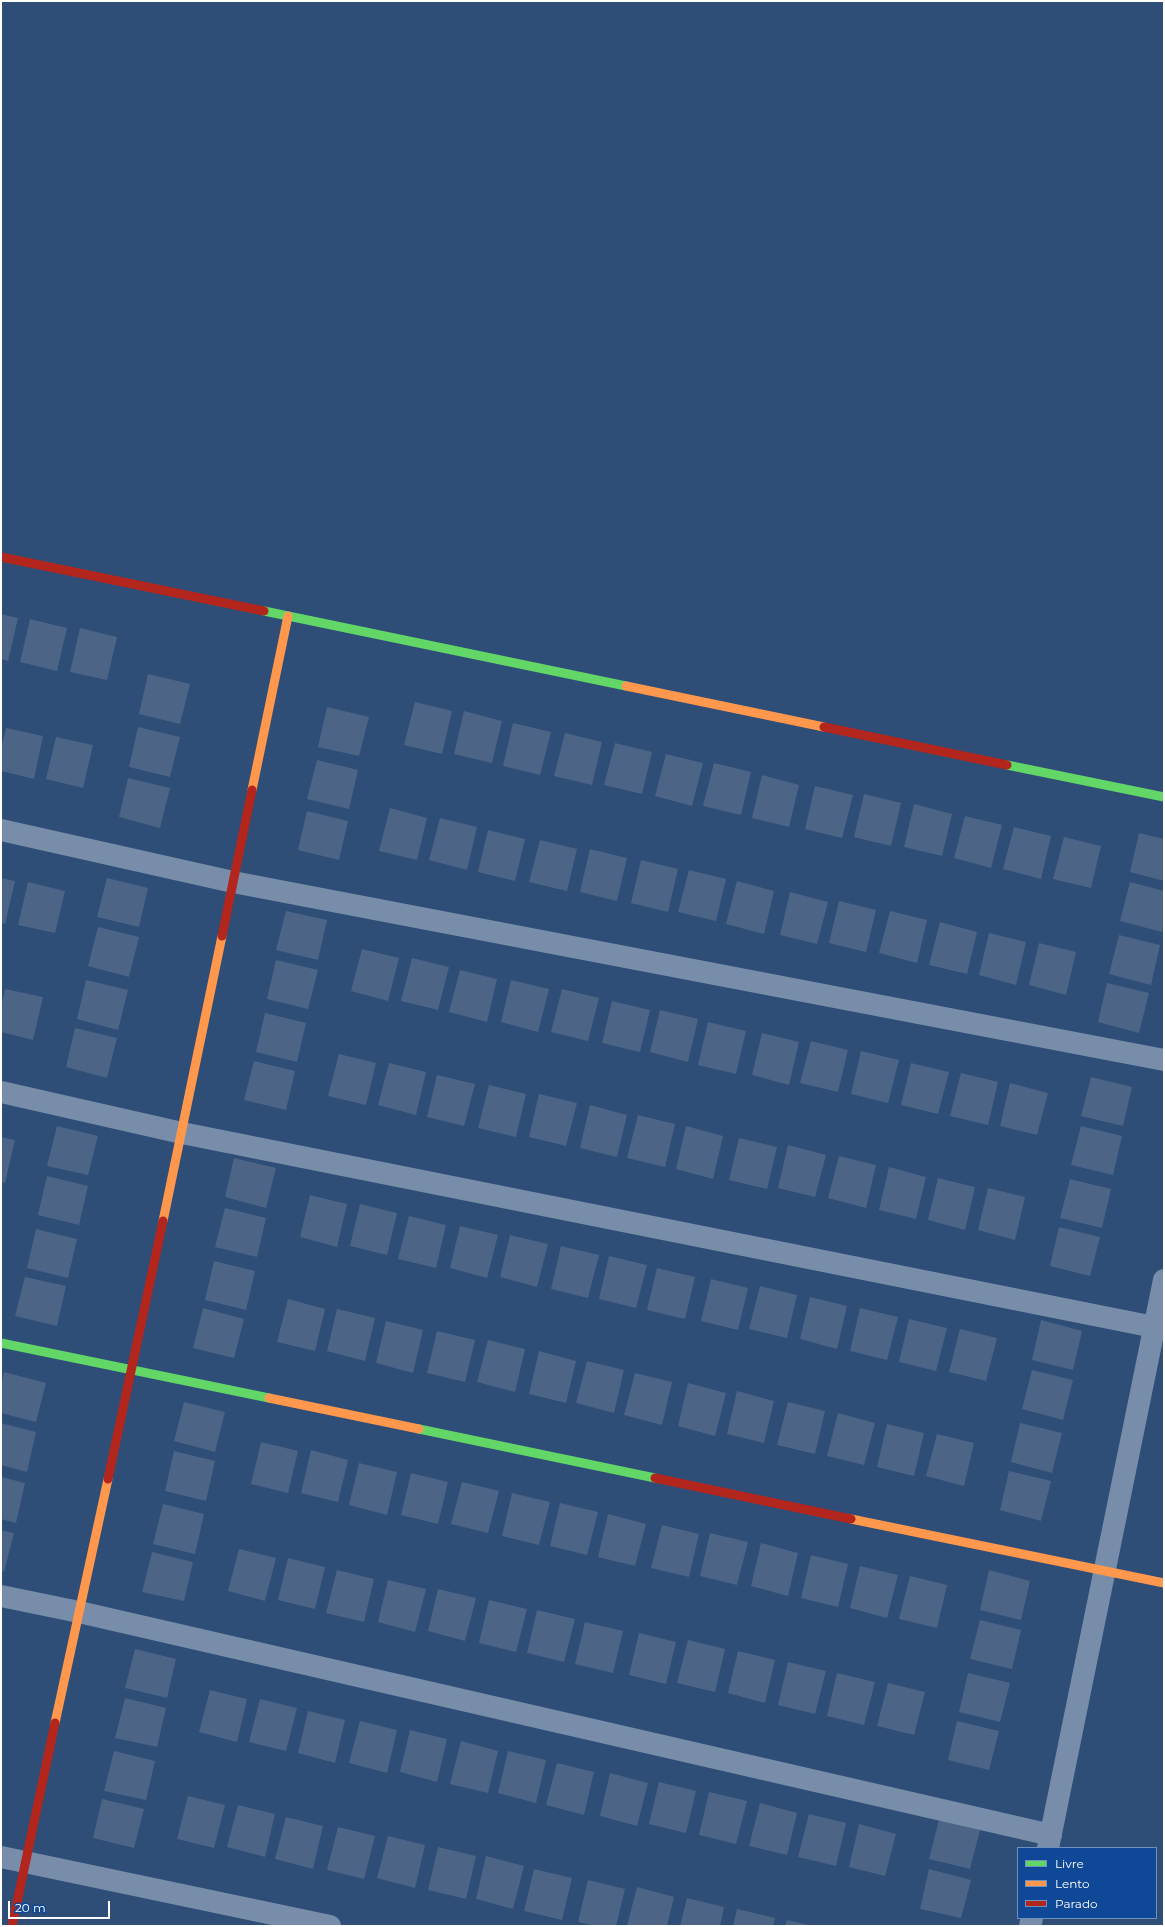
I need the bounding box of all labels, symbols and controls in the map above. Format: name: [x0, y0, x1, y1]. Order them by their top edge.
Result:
legend: [1017, 1847, 1157, 1919]
text: Livre: [1055, 1856, 1084, 1871]
text: Lento: [1055, 1876, 1090, 1891]
scale bar: [10, 1893, 112, 1919]
text: Parado: [1055, 1896, 1098, 1911]
text: 20 m: [15, 1900, 46, 1915]

